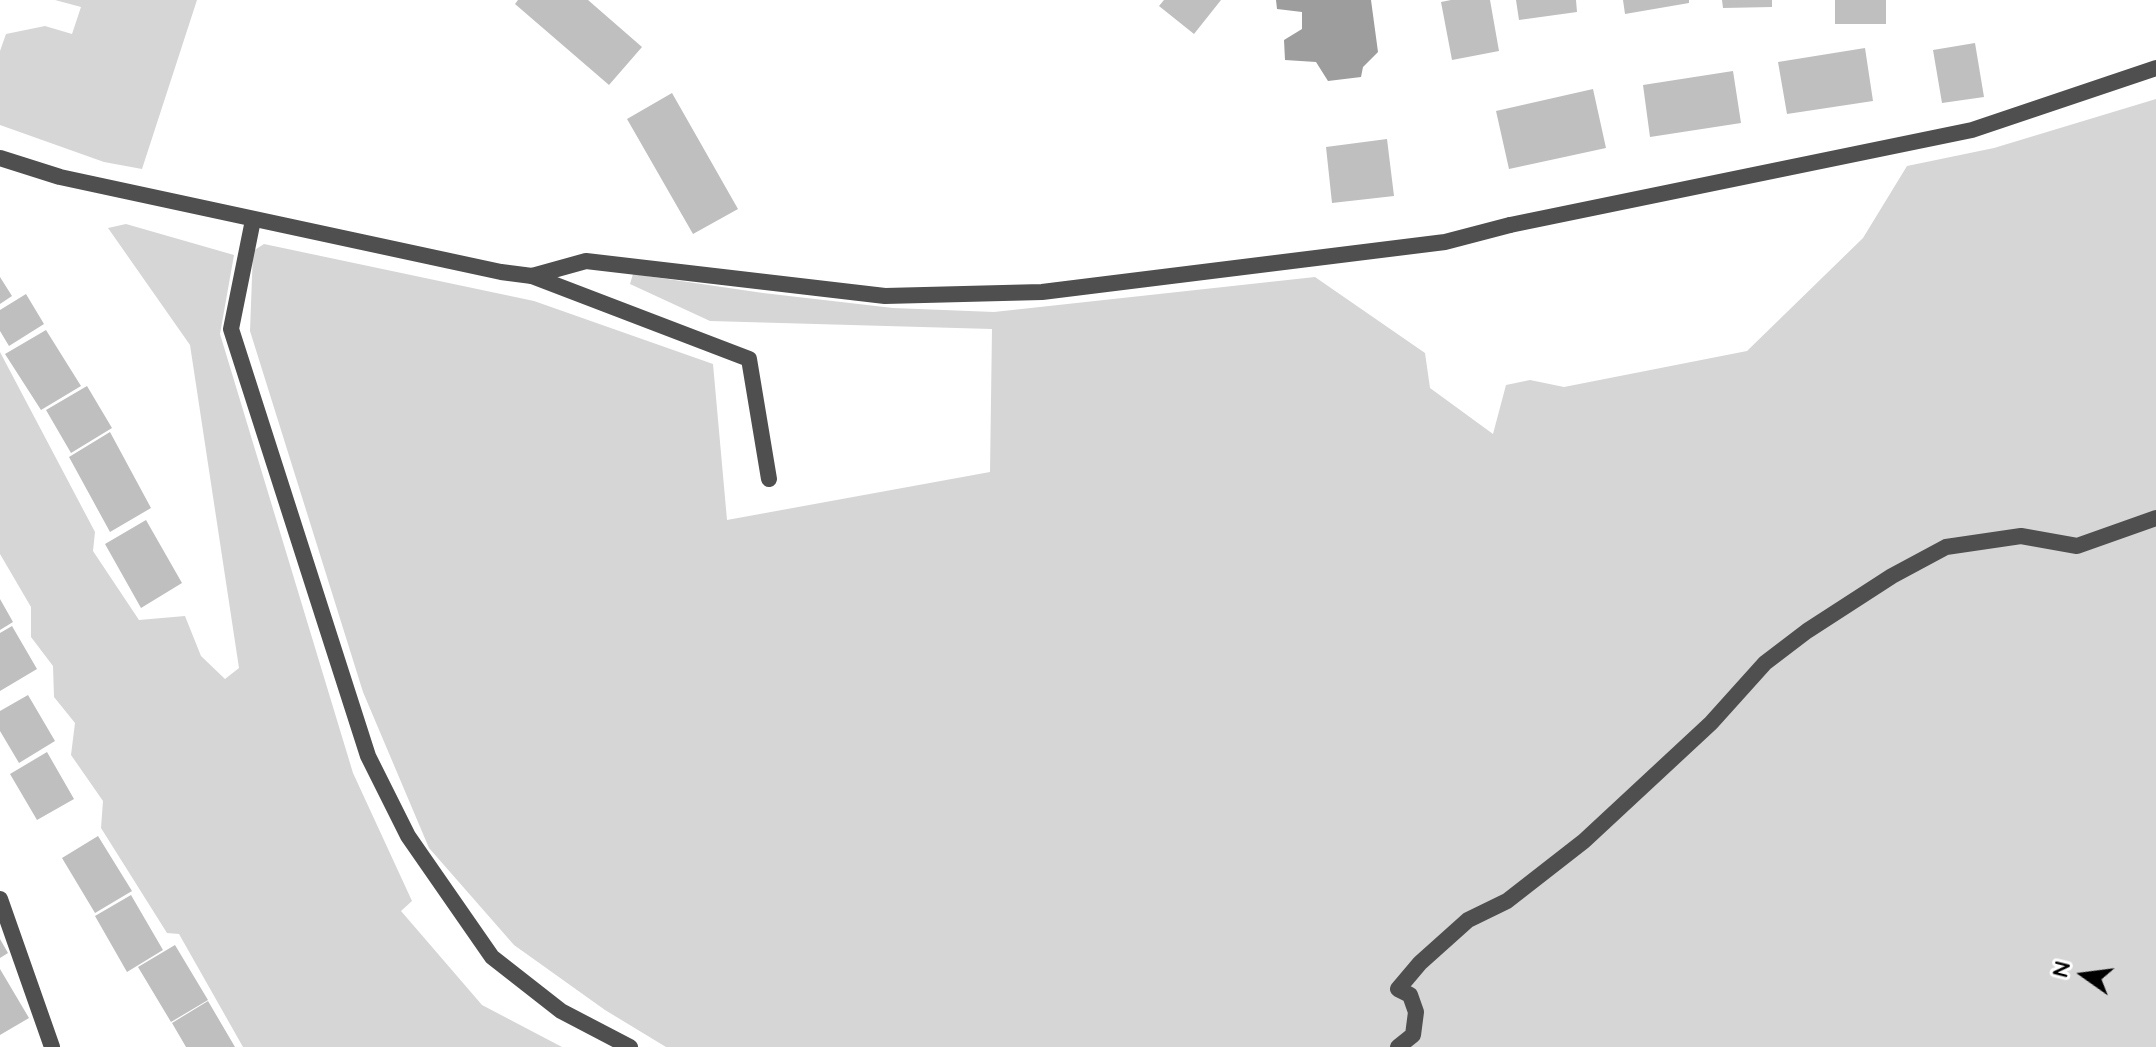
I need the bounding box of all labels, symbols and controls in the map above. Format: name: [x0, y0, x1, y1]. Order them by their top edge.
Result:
north arrow: [2044, 935, 2124, 1015]
text: N: [2045, 958, 2076, 980]

